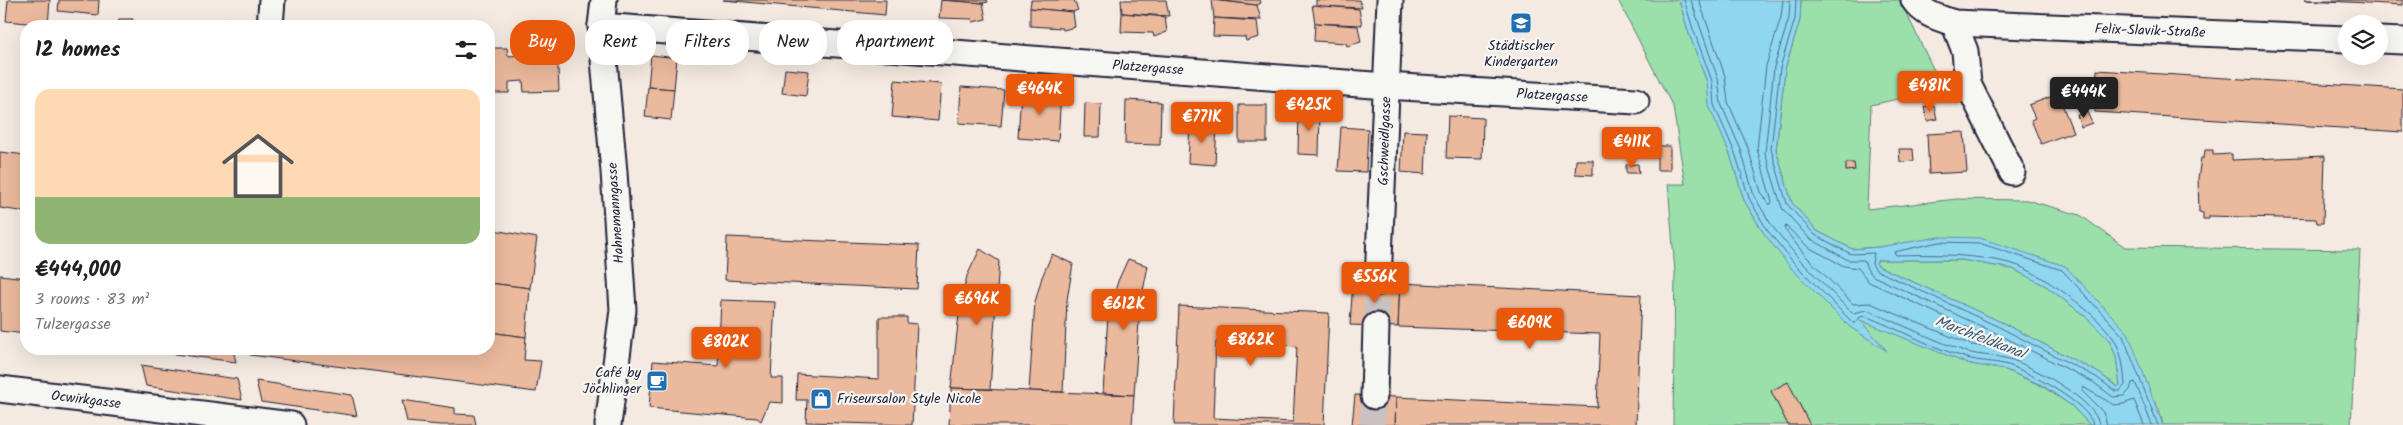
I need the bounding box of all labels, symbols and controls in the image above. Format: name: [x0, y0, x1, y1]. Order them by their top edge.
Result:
school or university icon: Städtischer Kindergarten: [1509, 11, 1533, 35]
map controls: [2338, 15, 2388, 65]
button: layers: [2338, 15, 2388, 65]
street label: Felix-Slavik-Straße: [2094, 18, 2207, 44]
chip: Buy: [510, 20, 575, 65]
chip: Rent: [585, 20, 656, 65]
chip: Filters: [666, 20, 749, 65]
chip: New: [759, 20, 827, 65]
chip: Apartment: [837, 20, 953, 65]
text: 12 homes: [35, 34, 120, 67]
place label: Städtischer Kindergarten: [1484, 35, 1558, 73]
icon: filters: [452, 36, 480, 64]
street label: Platzergasse: [1112, 55, 1185, 82]
pin: €481K: [1895, 70, 1965, 113]
pin: €464K: [1005, 74, 1075, 116]
text: €481K: [1909, 74, 1951, 99]
pin: €444K: [2049, 76, 2119, 119]
text: €464K: [1017, 77, 1063, 102]
text: €444K: [2061, 80, 2107, 105]
street label: Platzergasse: [1516, 83, 1589, 109]
pin: €425K: [1274, 90, 1344, 132]
text: €425K: [1286, 93, 1332, 118]
street label: Gschweidlgasse: [1372, 95, 1398, 186]
pin: €771K: [1167, 102, 1237, 144]
text: €771K: [1182, 105, 1222, 130]
icon: home: [213, 121, 303, 211]
pin: €411K: [1597, 126, 1667, 169]
text: €411K: [1613, 130, 1651, 155]
street label: Hahnemanngasse: [601, 161, 631, 264]
text: €444,000: [35, 254, 120, 287]
pin: €556K: [1340, 262, 1410, 304]
text: €556K: [1353, 265, 1397, 290]
pin: €696K: [942, 284, 1012, 326]
text: 3 rooms · 83 m²: [35, 287, 149, 312]
text: €696K: [954, 287, 1000, 312]
pin: €612K: [1089, 288, 1159, 331]
text: €612K: [1103, 292, 1145, 317]
pin: €609K: [1495, 308, 1565, 350]
water label: Marchfeldkanal: [1931, 310, 2032, 367]
text: €609K: [1508, 311, 1552, 336]
text: Tulzergasse: [35, 312, 111, 337]
pin: €862K: [1216, 324, 1286, 367]
pin: €802K: [691, 326, 761, 369]
text: €862K: [1227, 328, 1275, 353]
text: €802K: [703, 330, 749, 355]
place label: Café by Jöchlinger: [583, 362, 642, 400]
cafe icon: Café by Jöchlinger: [645, 369, 669, 393]
street label: Ocwirkgasse: [50, 385, 123, 415]
shop icon: Friseursalon Style Nicole: [809, 387, 833, 411]
place label: Friseursalon Style Nicole: [837, 388, 982, 410]

